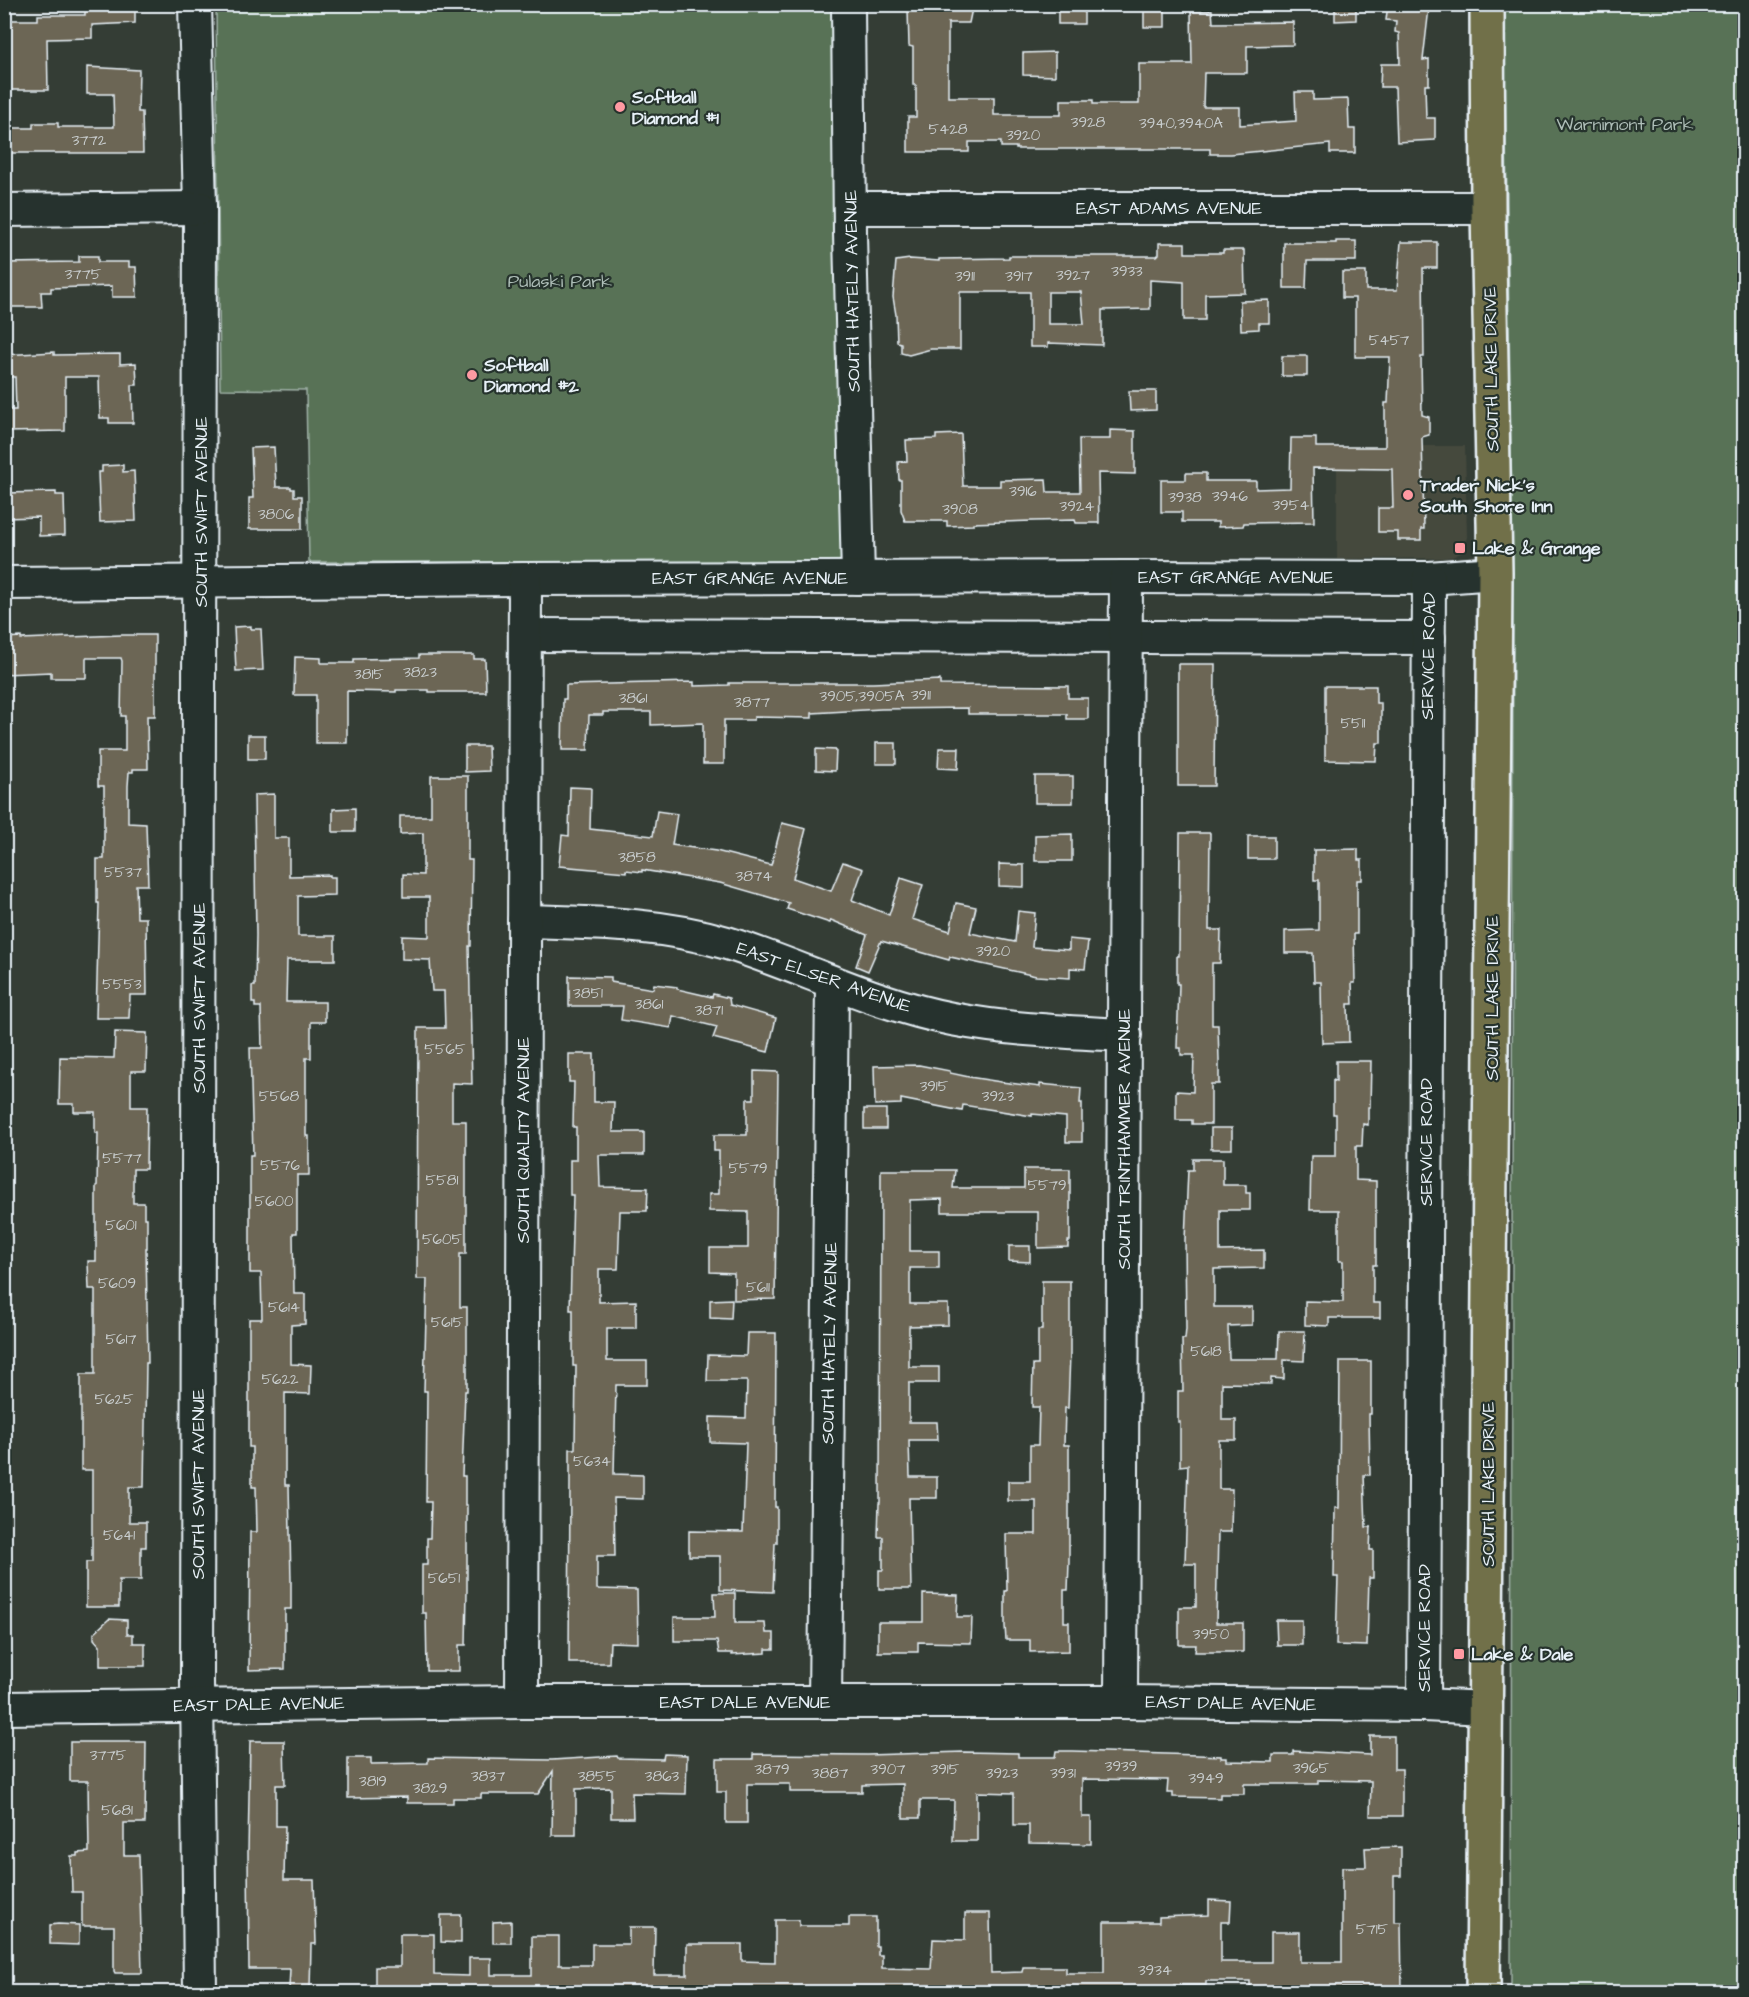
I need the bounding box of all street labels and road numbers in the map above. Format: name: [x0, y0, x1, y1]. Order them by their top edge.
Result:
street label: SOUTH HATELY AVENUE: [838, 189, 867, 392]
street label: EAST ADAMS AVENUE: [1076, 196, 1262, 221]
street label: SOUTH LAKE DRIVE: [1478, 286, 1505, 452]
street label: SOUTH SWIFT AVENUE: [189, 416, 214, 607]
street label: EAST GRANGE AVENUE: [1138, 565, 1334, 590]
street label: EAST GRANGE AVENUE: [652, 566, 848, 591]
street label: SERVICE ROAD: [1415, 592, 1442, 720]
street label: SOUTH SWIFT AVENUE: [187, 902, 212, 1093]
street label: SOUTH LAKE DRIVE: [1480, 915, 1505, 1080]
street label: EAST ELSER AVENUE: [733, 936, 915, 1019]
street label: SOUTH TRINTHAMMER AVENUE: [1112, 1008, 1137, 1269]
street label: SOUTH QUALITY AVENUE: [511, 1037, 536, 1243]
street label: SERVICE ROAD: [1414, 1078, 1439, 1206]
street label: SOUTH HATELY AVENUE: [815, 1241, 844, 1444]
street label: SOUTH SWIFT AVENUE: [186, 1388, 211, 1579]
street label: SOUTH LAKE DRIVE: [1476, 1401, 1501, 1566]
street label: SERVICE ROAD: [1412, 1564, 1437, 1692]
street label: EAST DALE AVENUE: [659, 1690, 831, 1715]
street label: EAST DALE AVENUE: [1145, 1690, 1317, 1717]
street label: EAST DALE AVENUE: [173, 1691, 345, 1718]

